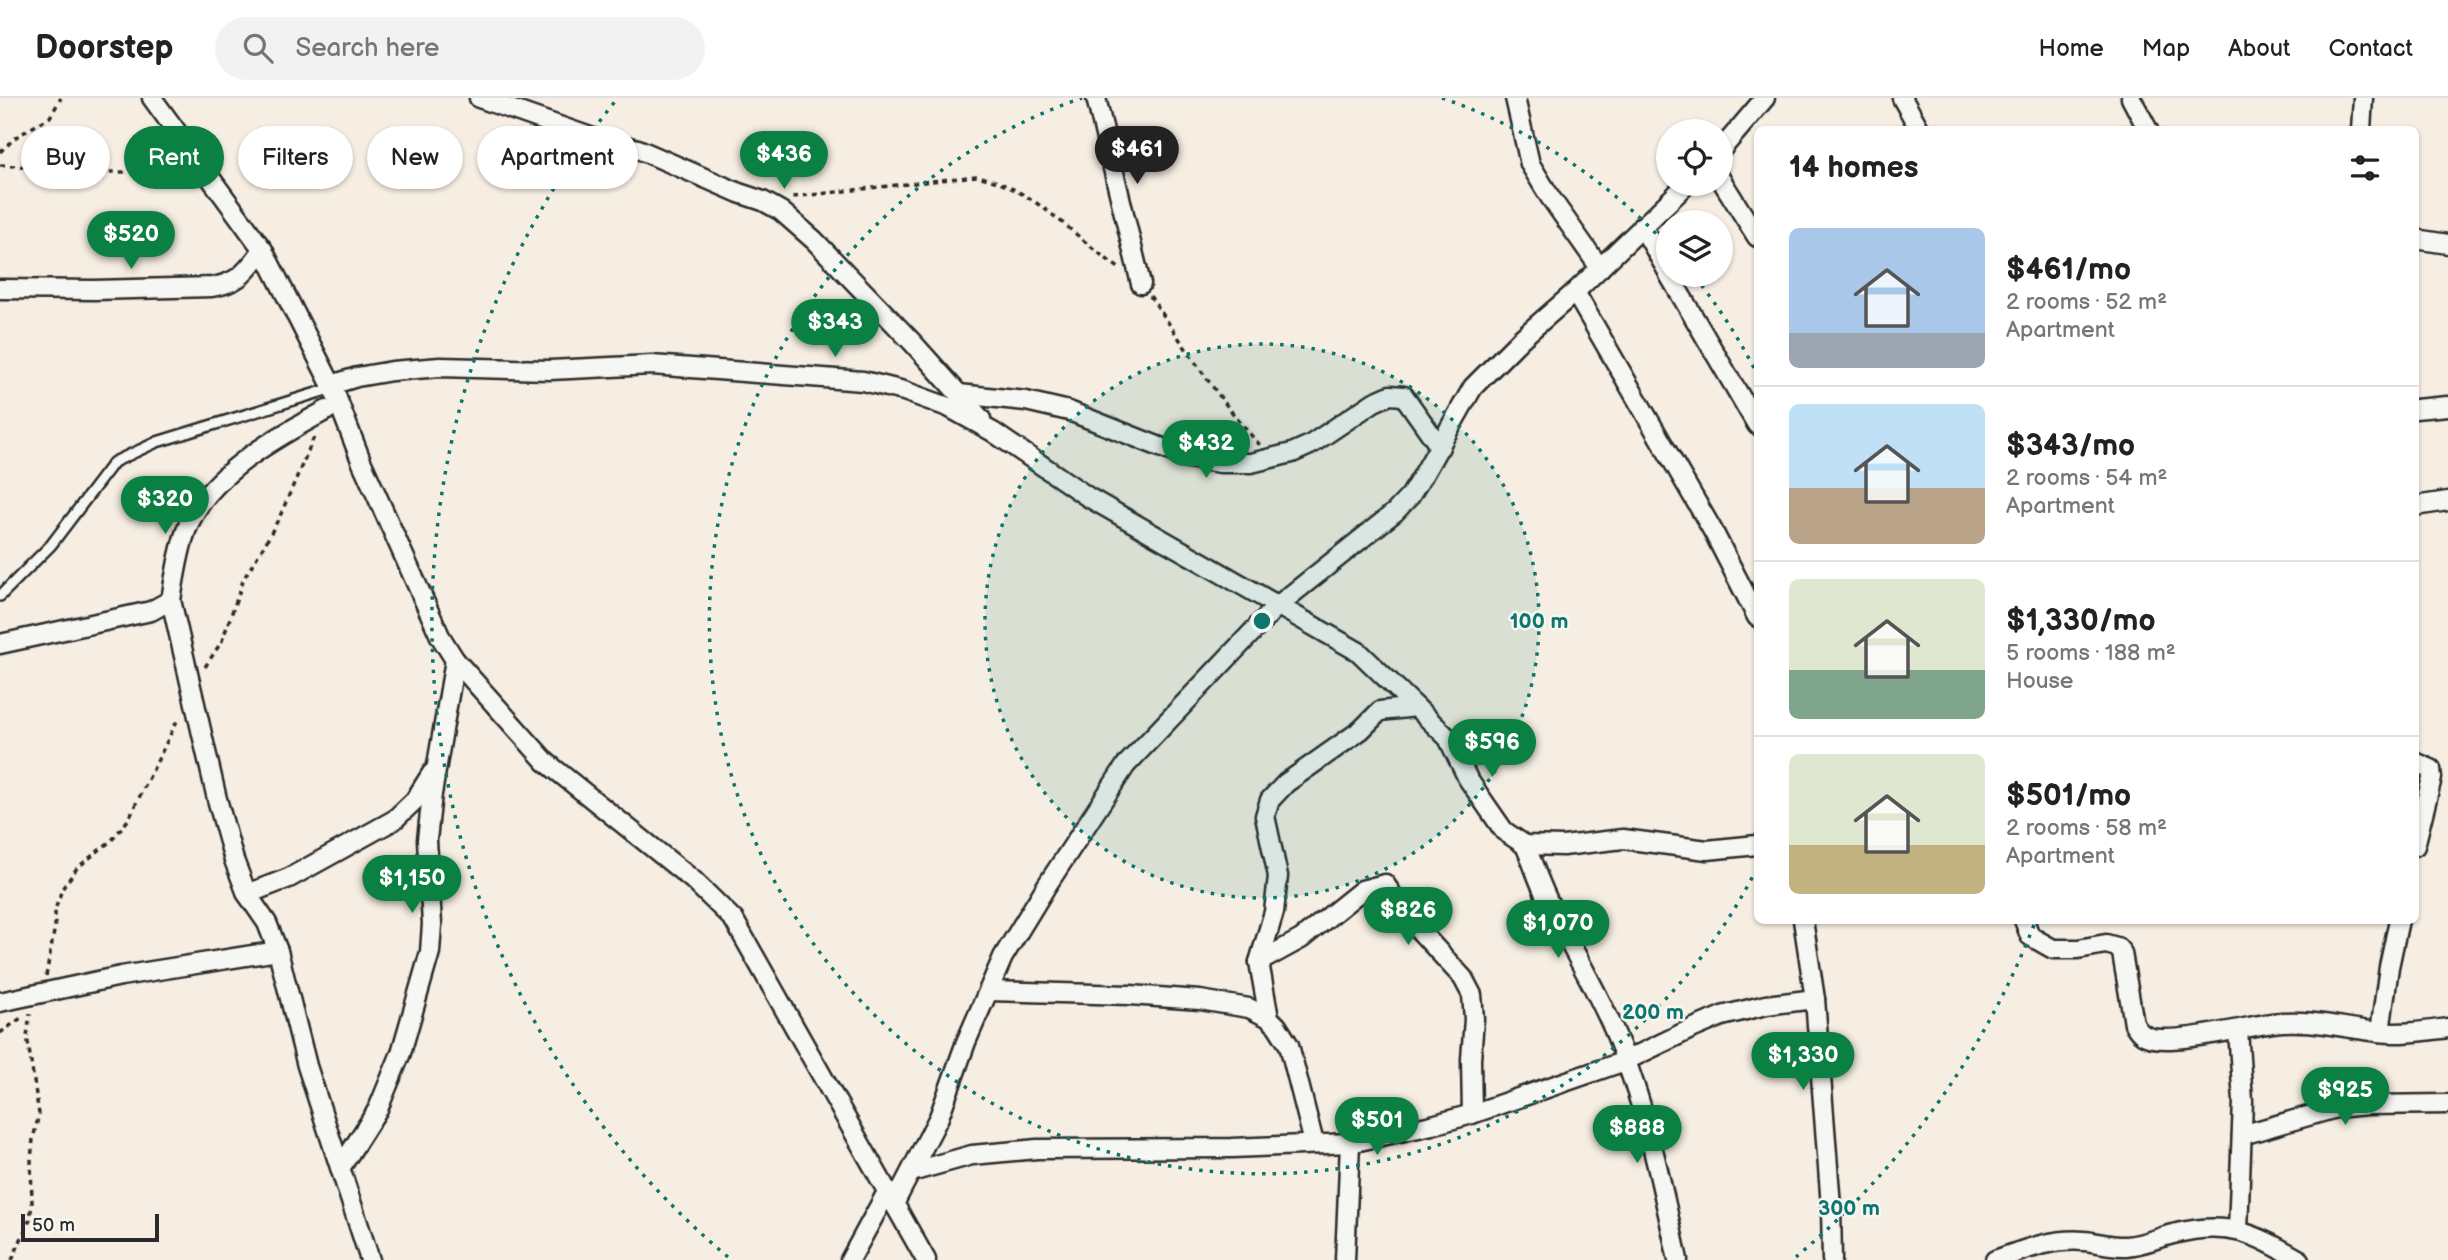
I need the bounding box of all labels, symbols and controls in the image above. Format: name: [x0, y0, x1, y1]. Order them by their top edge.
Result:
search box: [215, 17, 705, 80]
text: Doorstep: [35, 28, 173, 68]
icon: search: [239, 29, 277, 67]
text: Search here: [295, 33, 439, 64]
text: Home: [2039, 34, 2104, 63]
text: Map: [2142, 34, 2190, 63]
text: About: [2228, 34, 2290, 63]
text: Contact: [2328, 34, 2413, 63]
map controls: [1656, 119, 1733, 287]
button: locate: [1656, 119, 1733, 196]
chip: Buy: [21, 126, 110, 189]
chip: Rent: [124, 126, 224, 189]
chip: Filters: [238, 126, 353, 189]
chip: New: [367, 126, 463, 189]
chip: Apartment: [477, 126, 638, 189]
pin: $461: [1096, 126, 1178, 186]
pin: $436: [743, 132, 825, 191]
text: $461: [1111, 135, 1163, 163]
text: $436: [756, 140, 812, 168]
icon: filters: [2346, 149, 2384, 187]
text: 14 homes: [1789, 150, 1918, 186]
button: layers: [1656, 210, 1733, 287]
pin: $520: [90, 212, 172, 271]
text: $520: [103, 220, 159, 248]
text: $461/mo: [2006, 252, 2131, 288]
icon: home: [1845, 256, 1929, 340]
text: 2 rooms · 52 m²: [2006, 288, 2167, 316]
pin: $343: [794, 300, 876, 359]
text: $343: [807, 308, 863, 336]
text: Apartment: [2006, 316, 2115, 344]
pin: $432: [1165, 420, 1247, 480]
text: $343/mo: [2006, 428, 2135, 464]
text: $432: [1178, 429, 1234, 457]
icon: home: [1845, 432, 1929, 516]
text: 2 rooms · 54 m²: [2006, 464, 2168, 492]
pin: $320: [124, 476, 206, 536]
text: $320: [137, 485, 193, 513]
text: Apartment: [2006, 492, 2115, 520]
text: $1,330/mo: [2006, 603, 2156, 639]
icon: home: [1845, 607, 1929, 691]
centre of rings: [1250, 609, 1274, 633]
text: 100 m: [1510, 609, 1568, 634]
text: 5 rooms · 188 m²: [2006, 639, 2176, 667]
text: House: [2006, 667, 2073, 695]
pin: $596: [1451, 720, 1533, 779]
text: $596: [1464, 728, 1520, 756]
text: $501/mo: [2006, 778, 2131, 814]
icon: home: [1845, 782, 1929, 866]
text: 2 rooms · 58 m²: [2006, 814, 2167, 842]
text: Apartment: [2006, 842, 2115, 870]
pin: $1,150: [355, 856, 469, 915]
text: $1,150: [378, 864, 446, 892]
pin: $826: [1367, 888, 1449, 947]
text: $826: [1380, 896, 1436, 924]
pin: $1,070: [1501, 900, 1615, 960]
text: $1,070: [1522, 909, 1594, 937]
text: 200 m: [1622, 1000, 1684, 1025]
pin: $1,330: [1746, 1032, 1860, 1092]
text: $1,330: [1767, 1041, 1839, 1069]
pin: $925: [2304, 1068, 2386, 1127]
text: $925: [2317, 1076, 2373, 1104]
pin: $501: [1336, 1098, 1418, 1157]
pin: $888: [1596, 1105, 1678, 1165]
text: $501: [1351, 1106, 1403, 1134]
text: $888: [1609, 1114, 1665, 1142]
text: 300 m: [1818, 1196, 1880, 1221]
scale bar: [21, 1211, 159, 1243]
text: 50 m: [32, 1214, 75, 1237]

